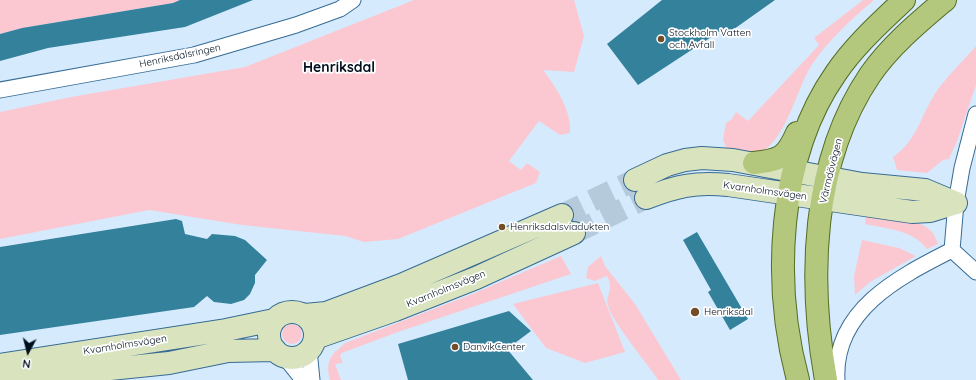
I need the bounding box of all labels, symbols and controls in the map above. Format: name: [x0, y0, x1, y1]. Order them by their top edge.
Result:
place label: Stockholm Vatten och Avfall: [669, 27, 751, 50]
marker: Stockholm Vatten och Avfall: [656, 34, 666, 44]
street label: Henriksdalsringen: [138, 42, 222, 70]
district label: Henriksdal: [303, 60, 375, 76]
street label: Värmdövägen: [817, 137, 845, 205]
street label: Kvarnholmsvägen: [722, 179, 808, 203]
place label: Henriksdalsviadukten: [510, 221, 609, 233]
marker: Henriksdalsviadukten: [497, 222, 507, 232]
street label: Kvarnholmsvägen: [405, 268, 487, 310]
marker: Henriksdal: [689, 306, 701, 318]
place label: Henriksdal: [704, 306, 753, 318]
north arrow: [8, 332, 48, 372]
street label: Kvarnholmsvägen: [82, 332, 168, 358]
place label: DanvikCenter: [463, 341, 525, 353]
marker: DanvikCenter: [450, 342, 460, 352]
text: N: [22, 356, 31, 371]

